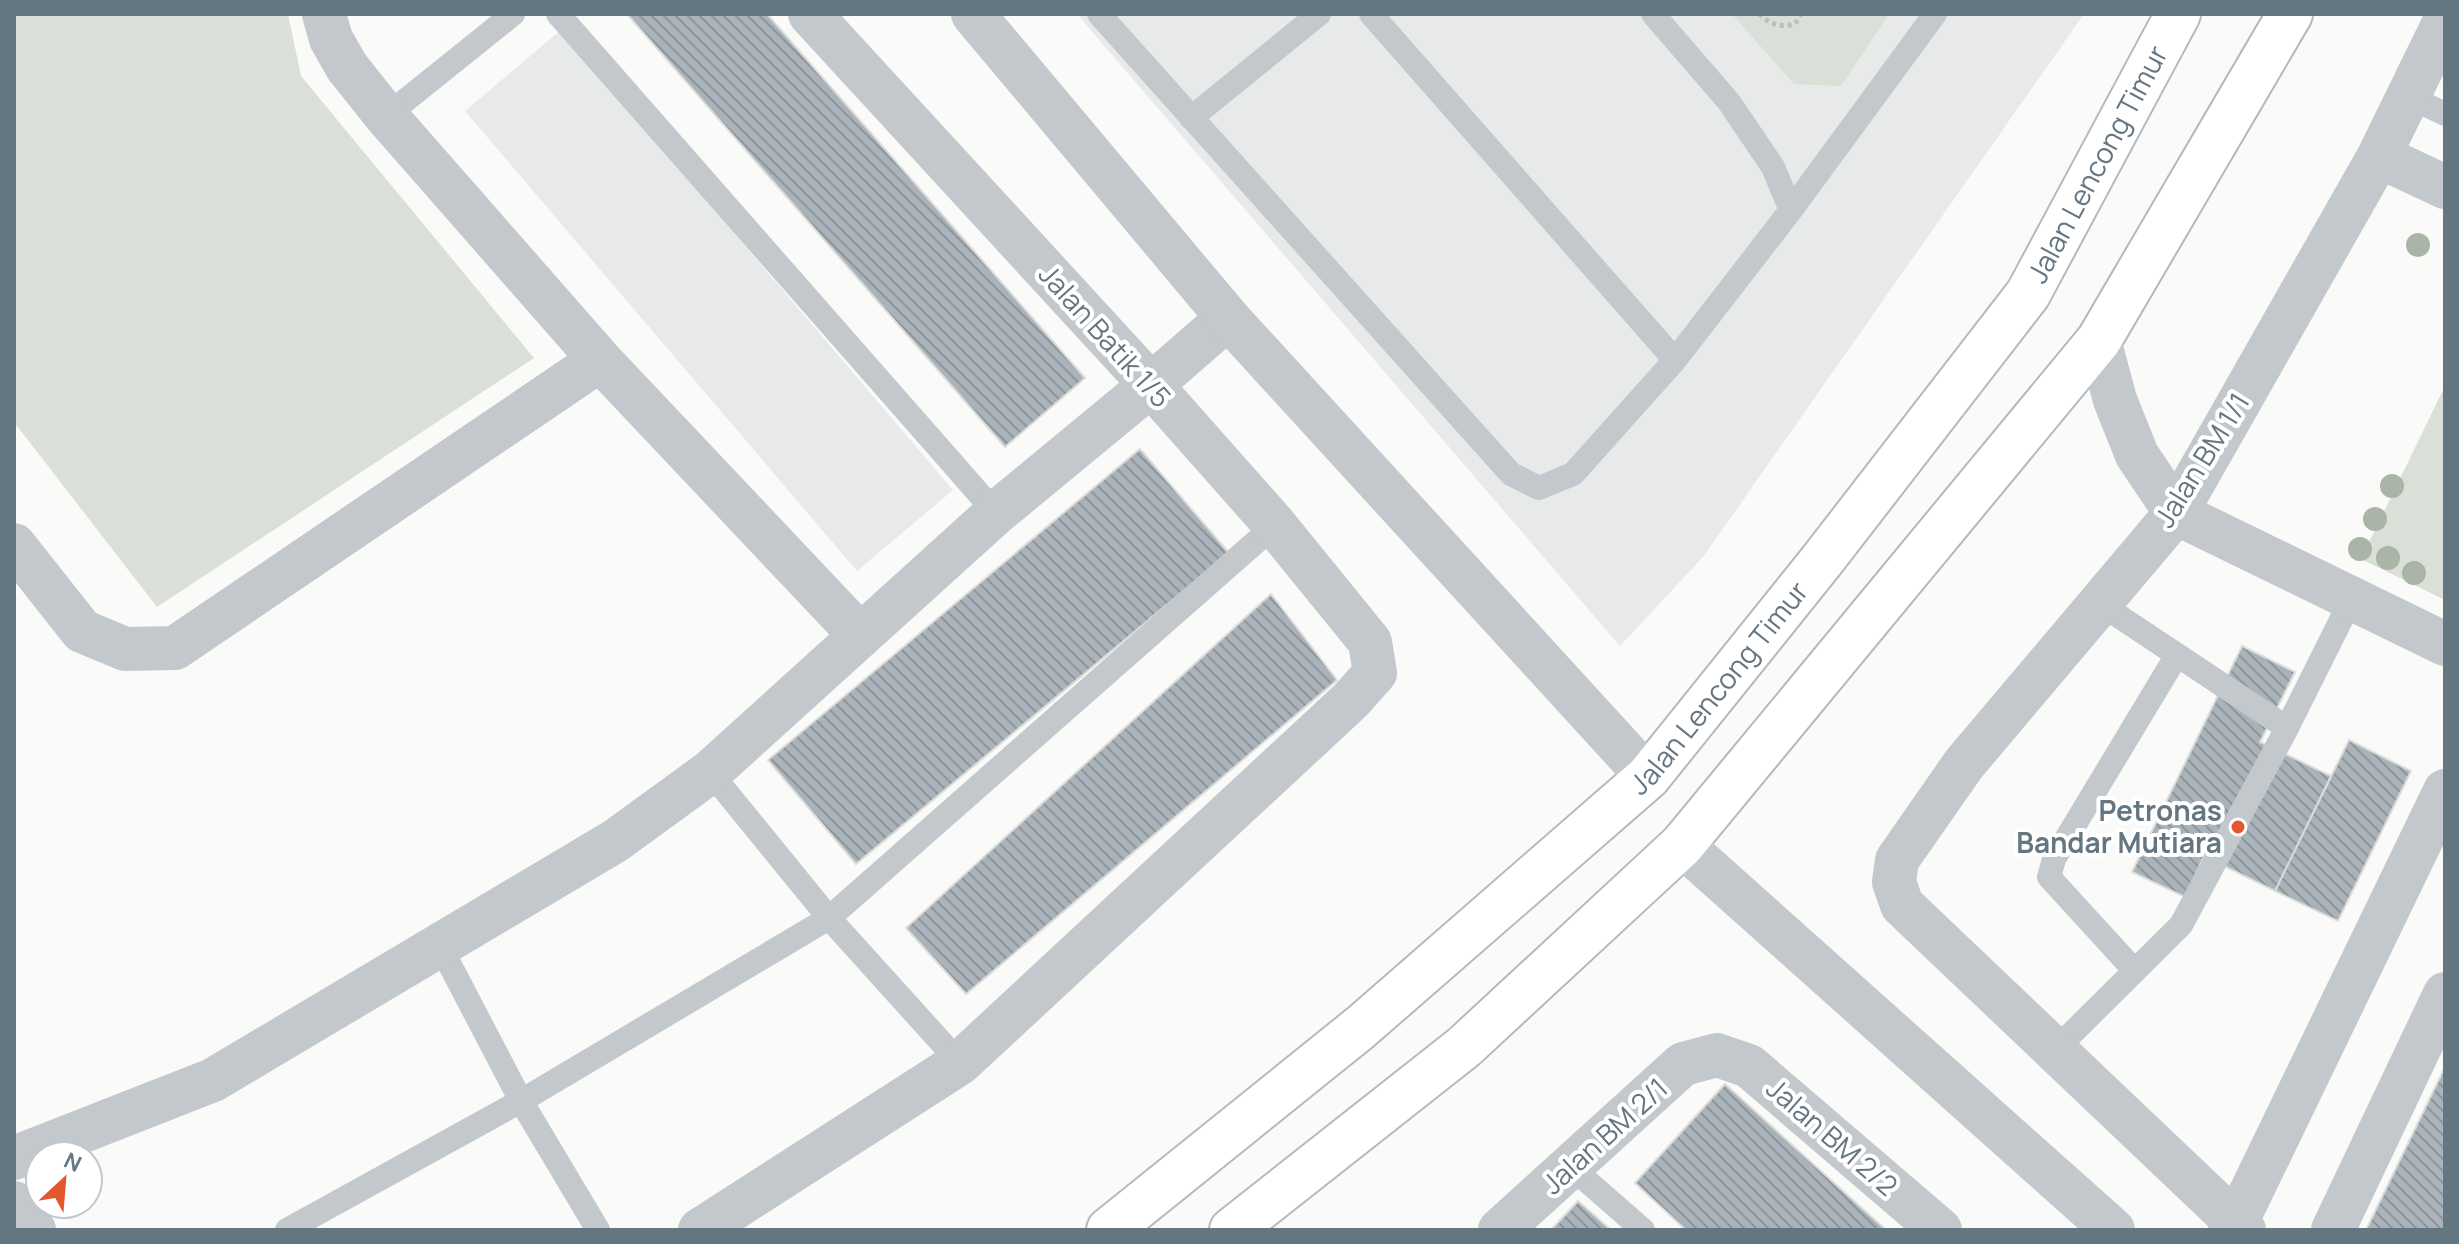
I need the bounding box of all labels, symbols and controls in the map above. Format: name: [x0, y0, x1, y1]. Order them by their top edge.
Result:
street label: Jalan Lencong Timur: [2018, 38, 2176, 289]
street label: Jalan Batik 1/5: [1031, 255, 1180, 415]
street label: Jalan BM 1/1: [2145, 385, 2257, 534]
street label: Jalan Lencong Timur: [1621, 573, 1816, 803]
place label: Petronas Bandar Mutiara: [2016, 791, 2222, 861]
marker: Petronas Bandar Mutiara: [2229, 818, 2247, 836]
street label: Jalan BM 2/1: [1533, 1069, 1675, 1202]
street label: Jalan BM 2/2: [1759, 1069, 1906, 1204]
north arrow: [24, 1140, 104, 1220]
text: N: [59, 1145, 86, 1179]

